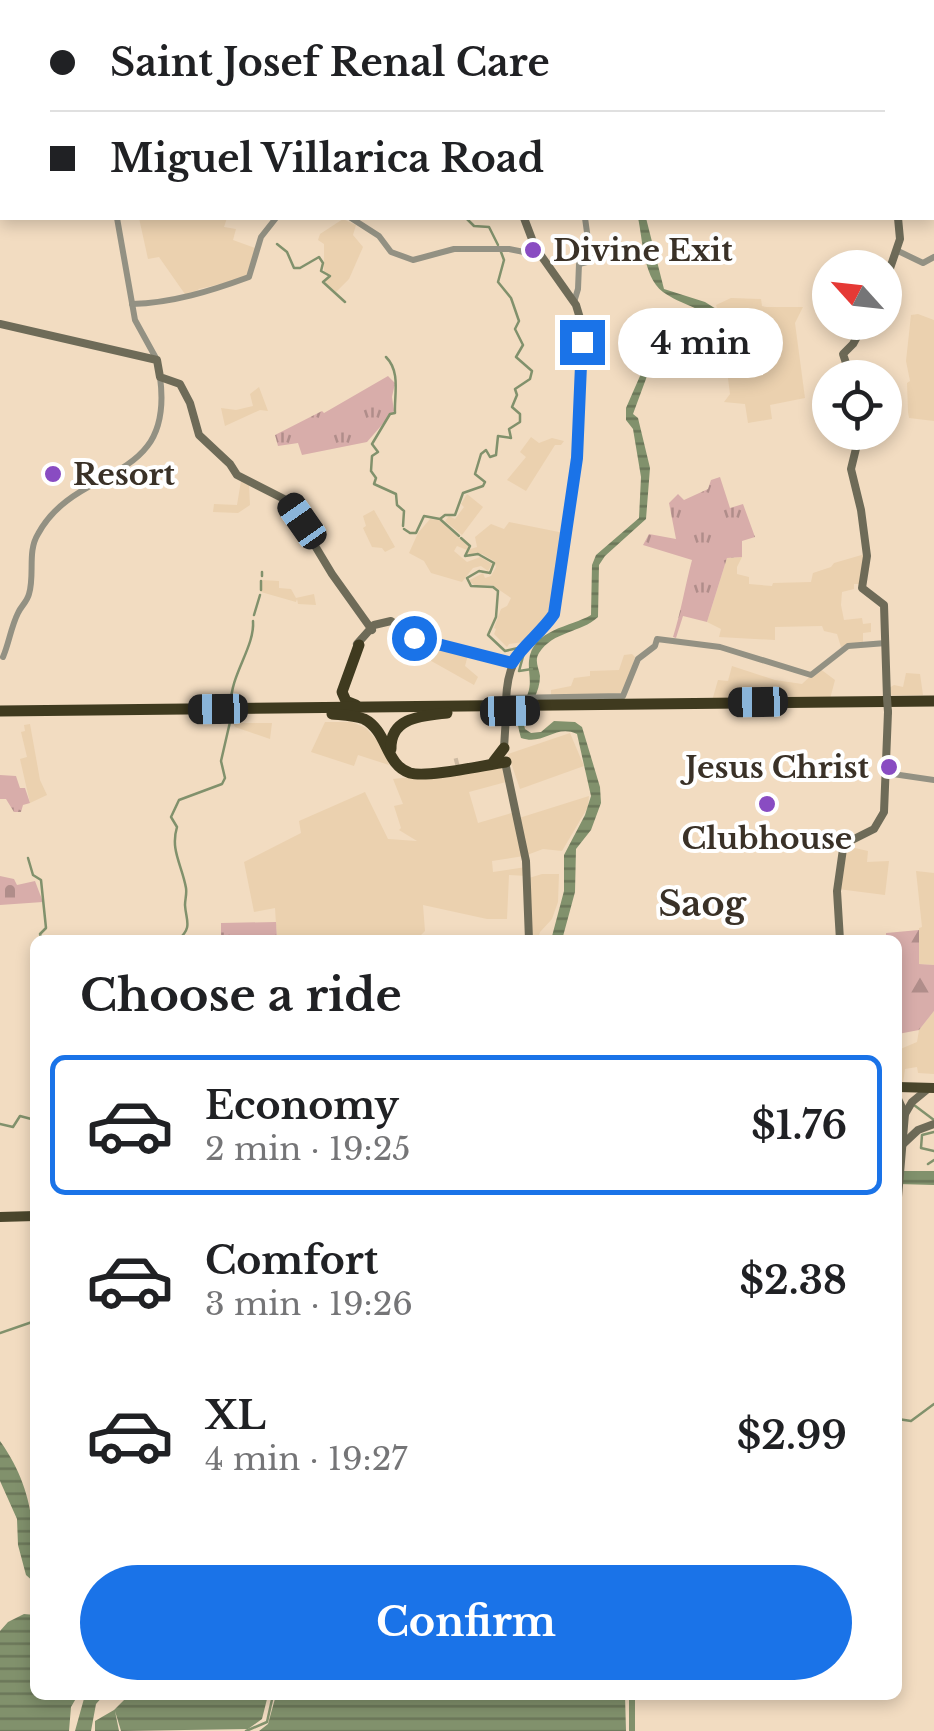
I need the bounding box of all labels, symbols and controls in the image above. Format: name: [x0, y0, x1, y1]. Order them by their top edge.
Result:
text: Saint Josef Renal Care: [110, 39, 550, 86]
text: Miguel Villarica Road: [110, 135, 544, 182]
place label: Divine Exit: [553, 232, 733, 269]
marker: Divine Exit: [522, 239, 544, 261]
north arrow: [812, 250, 902, 340]
map controls: [812, 250, 902, 450]
callout: 4 min: [617, 307, 782, 377]
route end: [560, 320, 605, 365]
text: 4 min: [651, 323, 750, 363]
button: locate: [812, 360, 902, 450]
place label: Resort: [73, 456, 176, 493]
marker: Resort: [42, 463, 64, 485]
car: [273, 488, 331, 554]
route start: [392, 616, 437, 661]
car: [728, 686, 788, 718]
car: [188, 693, 248, 725]
car: [480, 695, 540, 727]
place label: Jesus Christ: [679, 749, 870, 786]
marker: Jesus Christ: [878, 756, 900, 778]
marker: Clubhouse: [756, 793, 778, 815]
place label: Clubhouse: [682, 820, 852, 857]
district label: Saog: [658, 882, 748, 925]
text: Choose a ride: [80, 967, 402, 1023]
icon: car: [85, 1080, 175, 1170]
text: Economy: [205, 1082, 399, 1129]
text: $1.76: [751, 1102, 847, 1149]
text: 2 min · 19:25: [205, 1129, 411, 1169]
icon: car: [85, 1235, 175, 1325]
text: Comfort: [205, 1237, 378, 1284]
text: $2.38: [740, 1257, 847, 1304]
text: 3 min · 19:26: [205, 1284, 413, 1324]
icon: car: [85, 1390, 175, 1480]
text: XL: [205, 1392, 266, 1439]
text: $2.99: [737, 1412, 847, 1459]
text: 4 min · 19:27: [205, 1439, 407, 1479]
button: Confirm: [80, 1565, 852, 1680]

